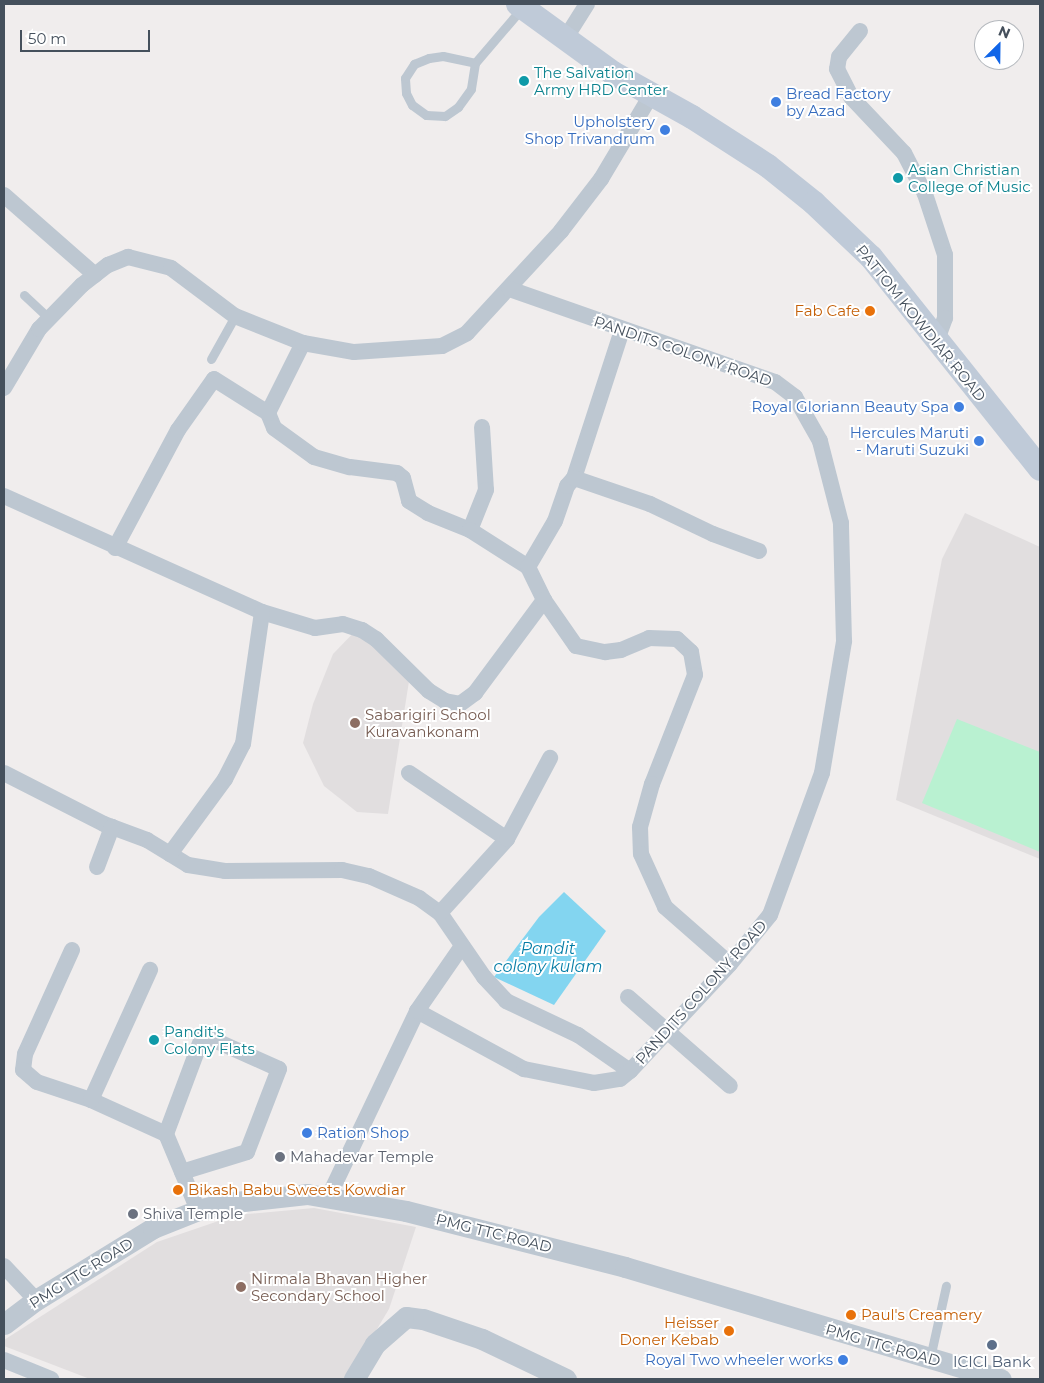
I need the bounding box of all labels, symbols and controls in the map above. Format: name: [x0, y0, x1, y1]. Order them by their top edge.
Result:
scale bar: [22, 20, 152, 52]
north arrow: [974, 20, 1024, 70]
text: N: [996, 22, 1013, 43]
text: 50 m: [28, 29, 66, 48]
place label: The Salvation Army HRD Center: [534, 63, 668, 98]
marker: The Salvation Army HRD Center: [518, 75, 530, 87]
place label: Bread Factory by Azad: [786, 84, 891, 119]
marker: Bread Factory by Azad: [770, 96, 782, 108]
place label: Upholstery Shop Trivandrum: [525, 112, 655, 147]
marker: Upholstery Shop Trivandrum: [659, 124, 671, 136]
place label: Asian Christian College of Music: [908, 160, 1031, 195]
marker: Asian Christian College of Music: [892, 172, 904, 184]
street label: PATTOM KOWDIAR ROAD: [852, 241, 990, 405]
place label: Fab Cafe: [794, 302, 860, 320]
marker: Fab Cafe: [864, 305, 876, 317]
street label: PANDITS COLONY ROAD: [592, 312, 774, 390]
place label: Royal Gloriann Beauty Spa: [751, 398, 949, 416]
marker: Royal Gloriann Beauty Spa: [953, 401, 965, 413]
place label: Hercules Maruti - Maruti Suzuki: [850, 423, 969, 458]
marker: Hercules Maruti - Maruti Suzuki: [973, 435, 985, 447]
place label: Sabarigiri School Kuravankonam: [365, 705, 491, 740]
marker: Sabarigiri School Kuravankonam: [349, 717, 361, 729]
street label: PANDITS COLONY ROAD: [632, 916, 770, 1068]
water label: Pandit colony kulam: [494, 939, 602, 977]
place label: Pandit's Colony Flats: [164, 1022, 255, 1057]
marker: Pandit's Colony Flats: [148, 1034, 160, 1046]
place label: Ration Shop: [317, 1124, 409, 1142]
marker: Ration Shop: [301, 1127, 313, 1139]
place label: Mahadevar Temple: [290, 1148, 434, 1166]
marker: Mahadevar Temple: [274, 1151, 286, 1163]
place label: Bikash Babu Sweets Kowdiar: [188, 1181, 406, 1199]
marker: Bikash Babu Sweets Kowdiar: [172, 1184, 184, 1196]
place label: Shiva Temple: [143, 1205, 243, 1223]
marker: Shiva Temple: [127, 1208, 139, 1220]
street label: PMG TTC ROAD: [434, 1210, 554, 1256]
street label: PMG TTC ROAD: [26, 1234, 136, 1312]
place label: Nirmala Bhavan Higher Secondary School: [251, 1269, 427, 1304]
marker: Nirmala Bhavan Higher Secondary School: [235, 1281, 247, 1293]
place label: Paul's Creamery: [861, 1306, 982, 1324]
marker: Paul's Creamery: [845, 1309, 857, 1321]
place label: Heisser Doner Kebab: [620, 1313, 719, 1348]
street label: PMG TTC ROAD: [823, 1320, 943, 1370]
marker: Heisser Doner Kebab: [723, 1325, 735, 1337]
marker: ICICI Bank: [986, 1339, 998, 1351]
place label: Royal Two wheeler works: [645, 1351, 833, 1369]
place label: ICICI Bank: [953, 1353, 1031, 1371]
marker: Royal Two wheeler works: [837, 1354, 849, 1366]

